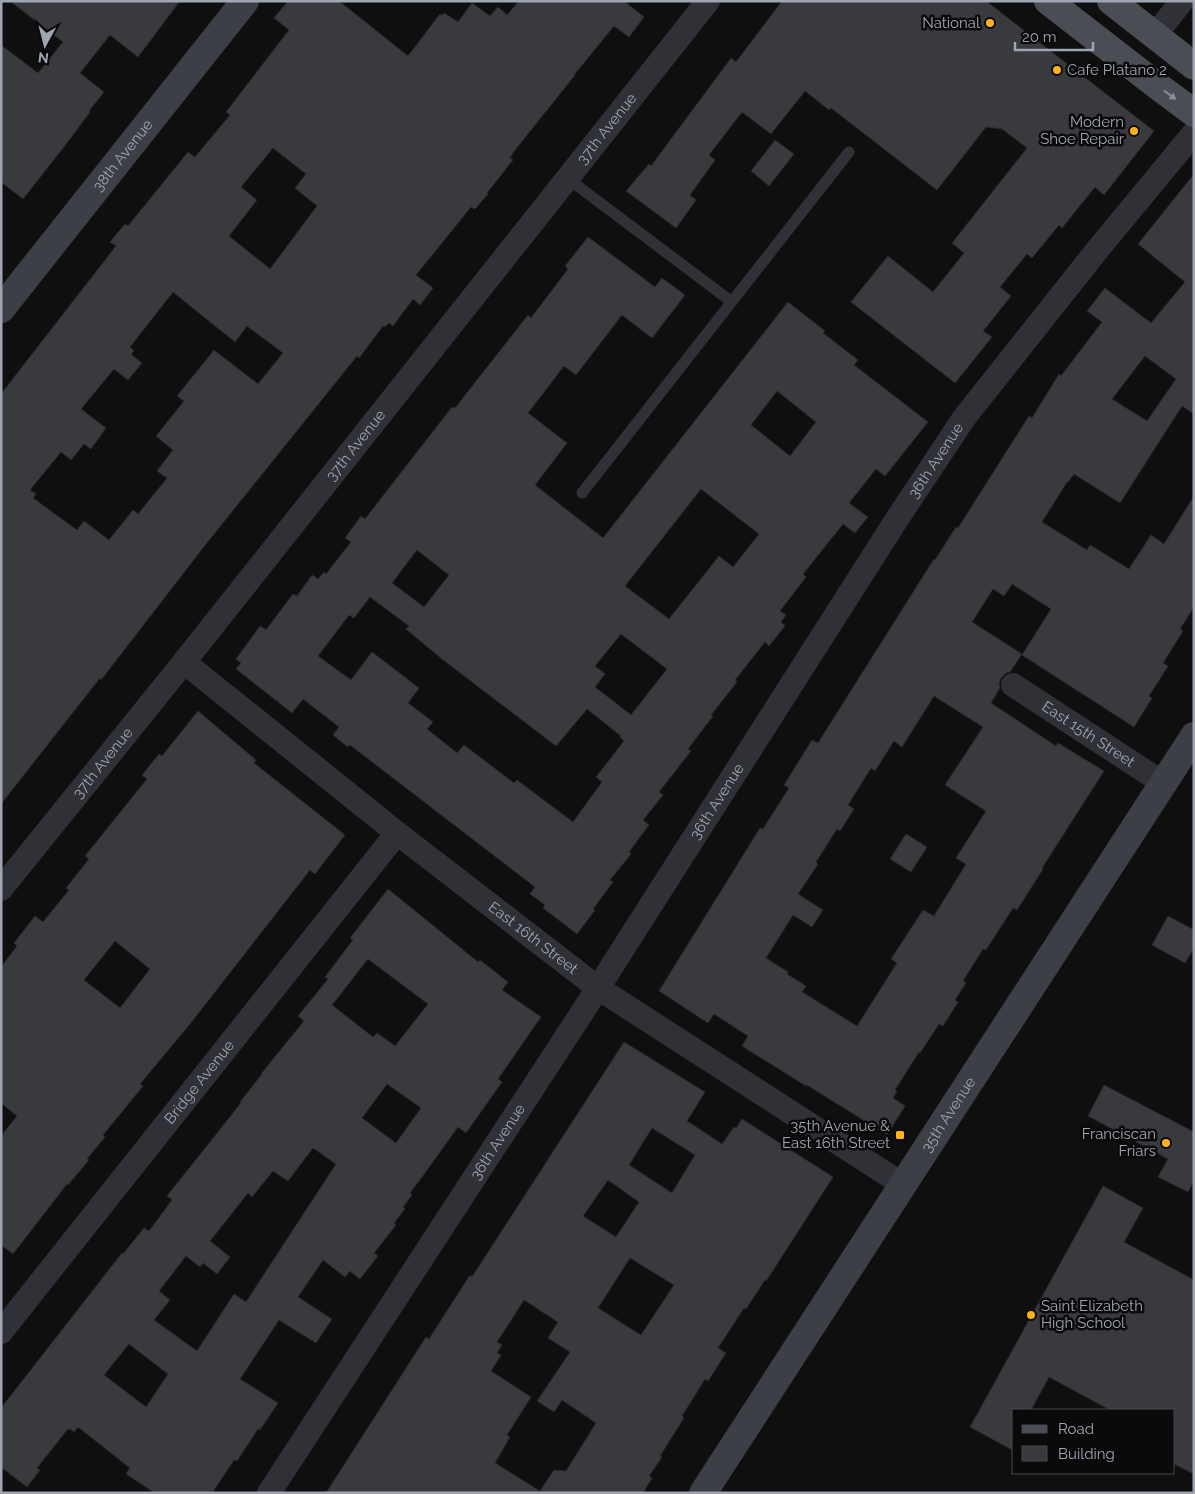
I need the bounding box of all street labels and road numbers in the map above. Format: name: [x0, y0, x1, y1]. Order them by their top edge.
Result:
street label: 37th Avenue: [573, 89, 641, 168]
street label: 38th Avenue: [89, 116, 157, 195]
street label: 37th Avenue: [322, 406, 390, 485]
street label: 36th Avenue: [904, 419, 967, 502]
street label: East 15th Street: [1039, 697, 1138, 771]
street label: 37th Avenue: [69, 724, 137, 802]
street label: 36th Avenue: [686, 760, 748, 843]
street label: East 16th Street: [485, 898, 581, 978]
street label: Bridge Avenue: [161, 1036, 238, 1128]
street label: 35th Avenue: [917, 1073, 979, 1156]
street label: 36th Avenue: [466, 1100, 529, 1183]

